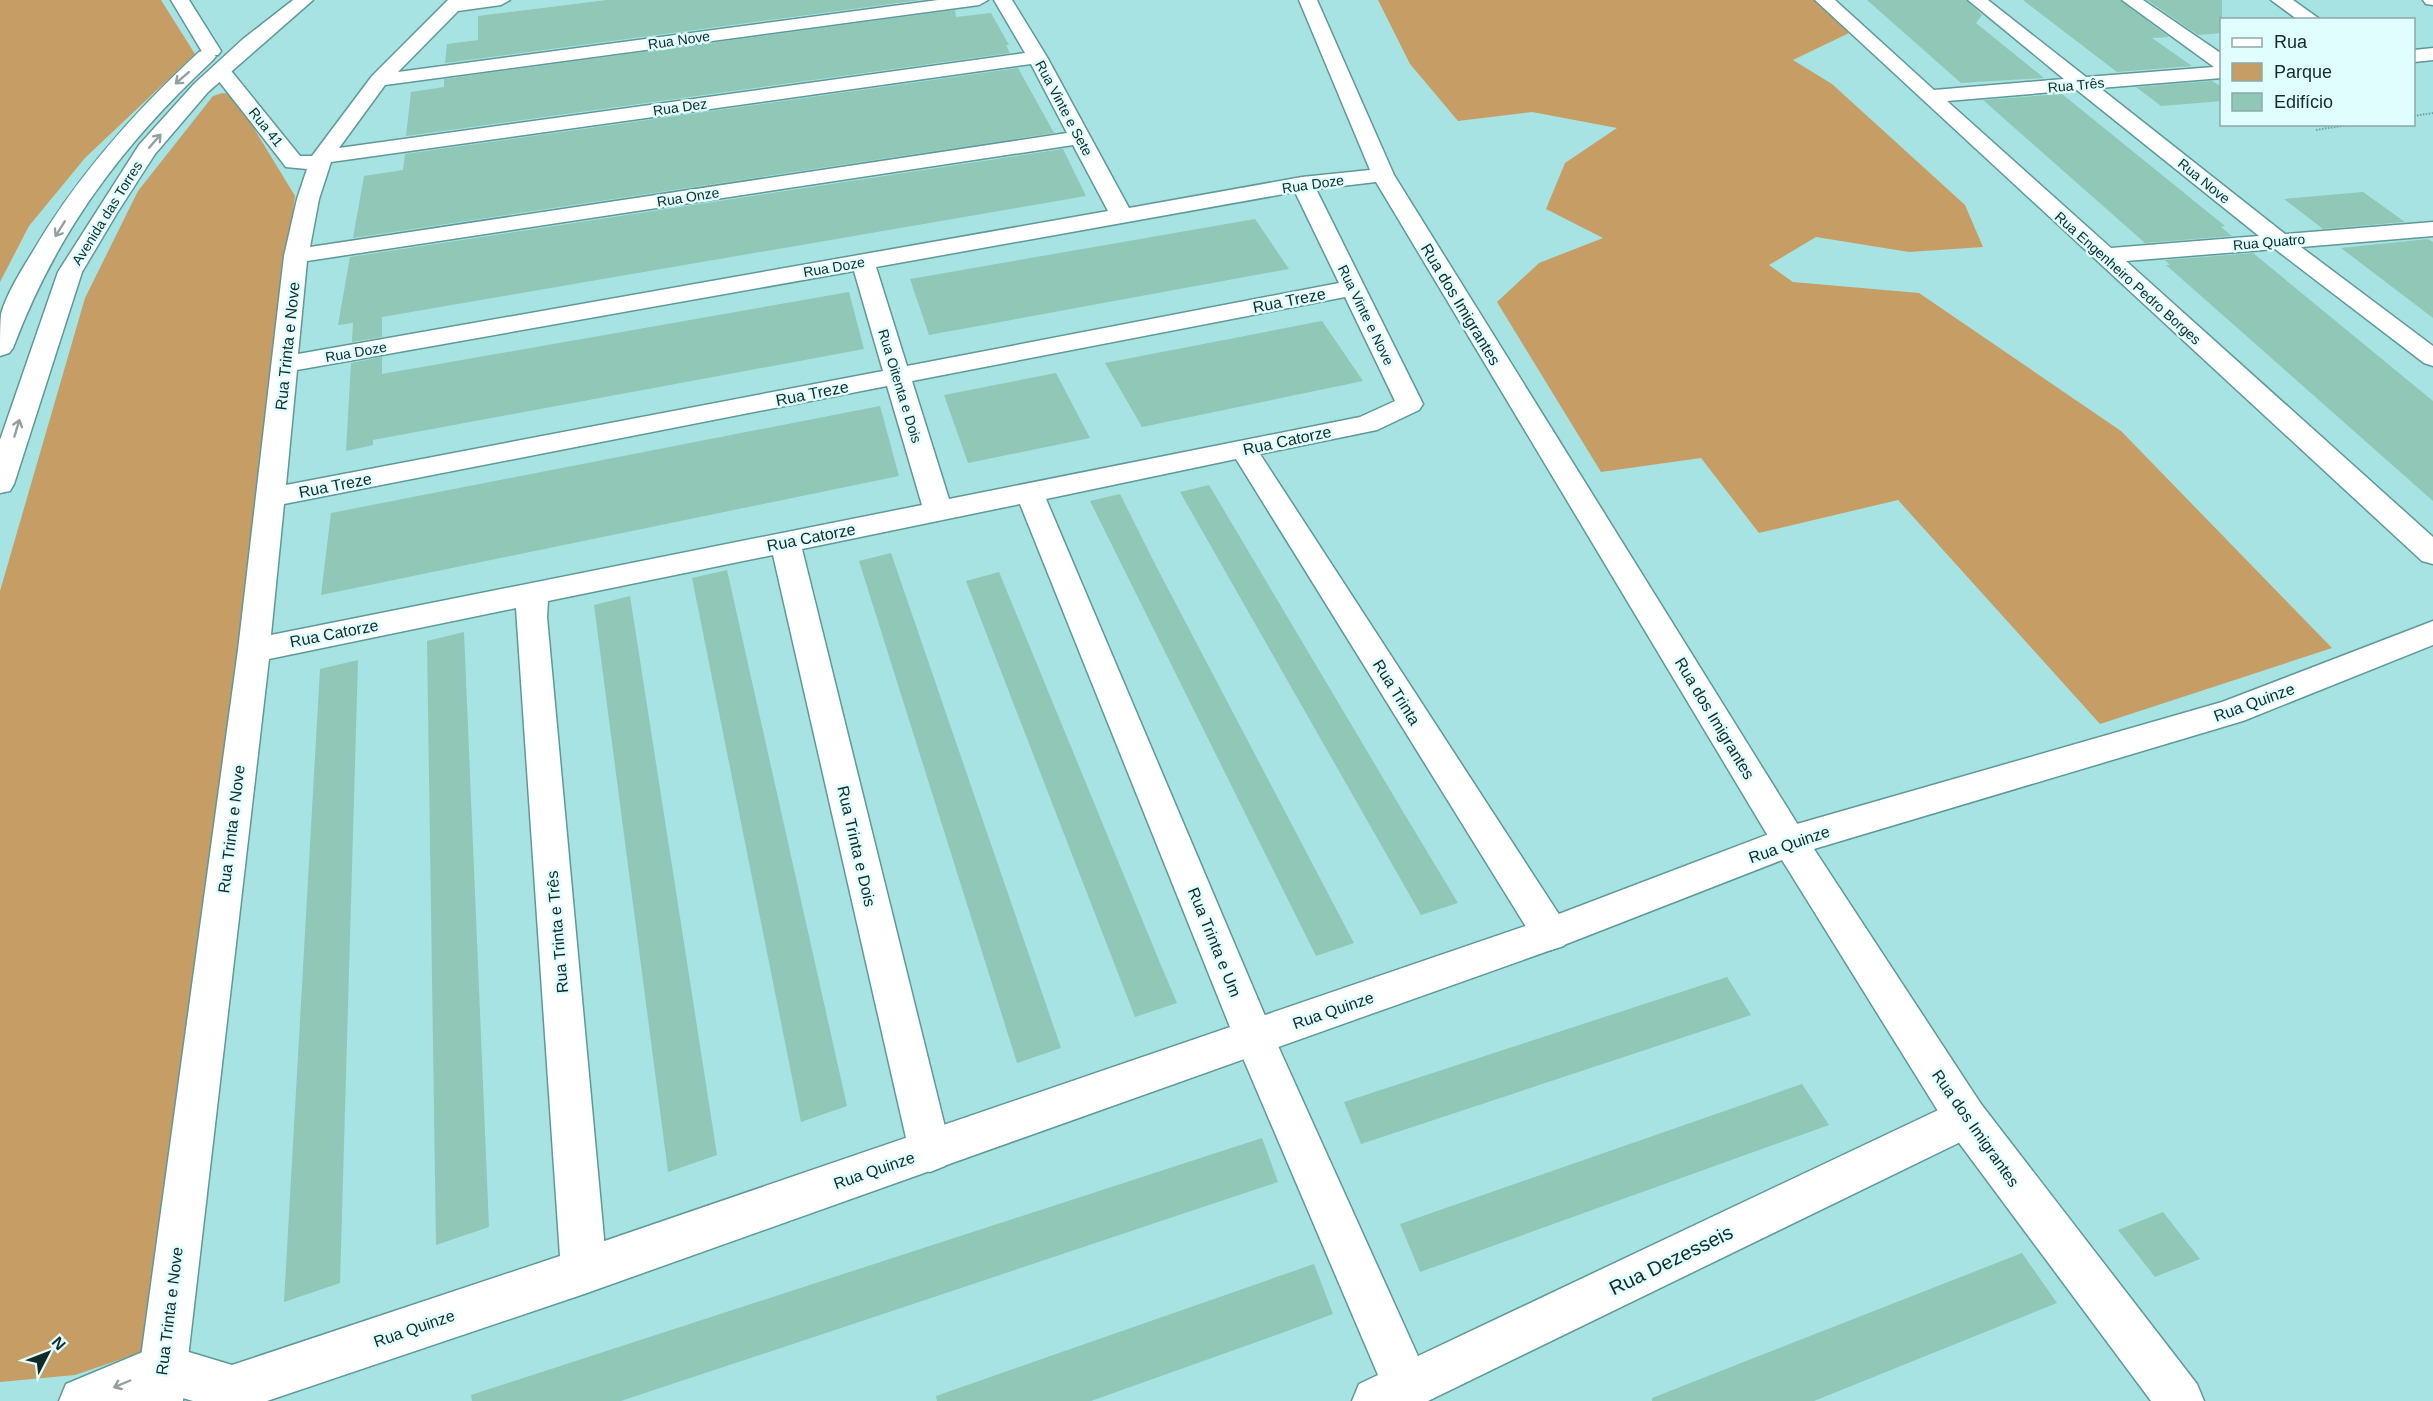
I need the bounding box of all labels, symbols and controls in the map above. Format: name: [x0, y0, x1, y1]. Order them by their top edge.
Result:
legend: [2220, 18, 2415, 126]
street label: Rua Nove: [647, 28, 711, 52]
text: Rua: [2274, 32, 2308, 52]
street label: Rua Vinte e Sete: [1032, 58, 1096, 159]
text: Parque: [2274, 62, 2332, 82]
one-way arrow: [174, 71, 190, 84]
street label: Rua Três: [2047, 75, 2105, 95]
text: Edifício: [2274, 92, 2333, 112]
street label: Rua Dez: [652, 95, 708, 119]
street label: Rua 41: [246, 104, 287, 150]
one-way arrow: [148, 134, 162, 149]
street label: Rua Nove: [2175, 155, 2233, 207]
street label: Avenida das Torres: [69, 158, 145, 268]
street label: Rua Doze: [1281, 172, 1345, 196]
street label: Rua Onze: [656, 184, 721, 210]
street label: Rua Engenheiro Pedro Borges: [2052, 208, 2204, 348]
one-way arrow: [53, 220, 65, 237]
street label: Rua Quatro: [2232, 231, 2306, 253]
street label: Rua dos Imigrantes: [1418, 240, 1504, 368]
street label: Rua Doze: [802, 254, 866, 280]
street label: Rua Vinte e Nove: [1335, 262, 1397, 368]
street label: Rua Trinta e Nove: [272, 281, 303, 411]
street label: Rua Treze: [1251, 285, 1327, 316]
street label: Rua Oitenta e Dois: [875, 327, 925, 445]
street label: Rua Doze: [324, 339, 388, 365]
street label: Rua Treze: [774, 378, 850, 409]
one-way arrow: [13, 419, 24, 438]
street label: Rua Catorze: [1241, 423, 1333, 458]
street label: Rua Treze: [297, 470, 373, 501]
street label: Rua Catorze: [765, 521, 857, 554]
street label: Rua Catorze: [288, 617, 380, 650]
street label: Rua dos Imigrantes: [1672, 654, 1758, 782]
street label: Rua Trinta: [1370, 656, 1423, 728]
street label: Rua Quinze: [2212, 680, 2297, 725]
street label: Rua Trinta e Nove: [215, 764, 248, 894]
street label: Rua Trinta e Dois: [834, 784, 879, 908]
street label: Rua Quinze: [1746, 823, 1832, 866]
street label: Rua Trinta e Três: [544, 870, 571, 994]
street label: Rua Trinta e Um: [1185, 885, 1244, 999]
street label: Rua Quinze: [1290, 989, 1376, 1032]
street label: Rua dos Imigrantes: [1929, 1067, 2022, 1190]
street label: Rua Quinze: [831, 1149, 917, 1192]
street label: Rua Dezesseis: [1606, 1221, 1736, 1299]
street label: Rua Trinta e Nove: [153, 1246, 186, 1376]
street label: Rua Quinze: [371, 1307, 457, 1350]
north arrow: [18, 1323, 78, 1383]
text: N: [49, 1333, 69, 1353]
one-way arrow: [114, 1379, 132, 1390]

